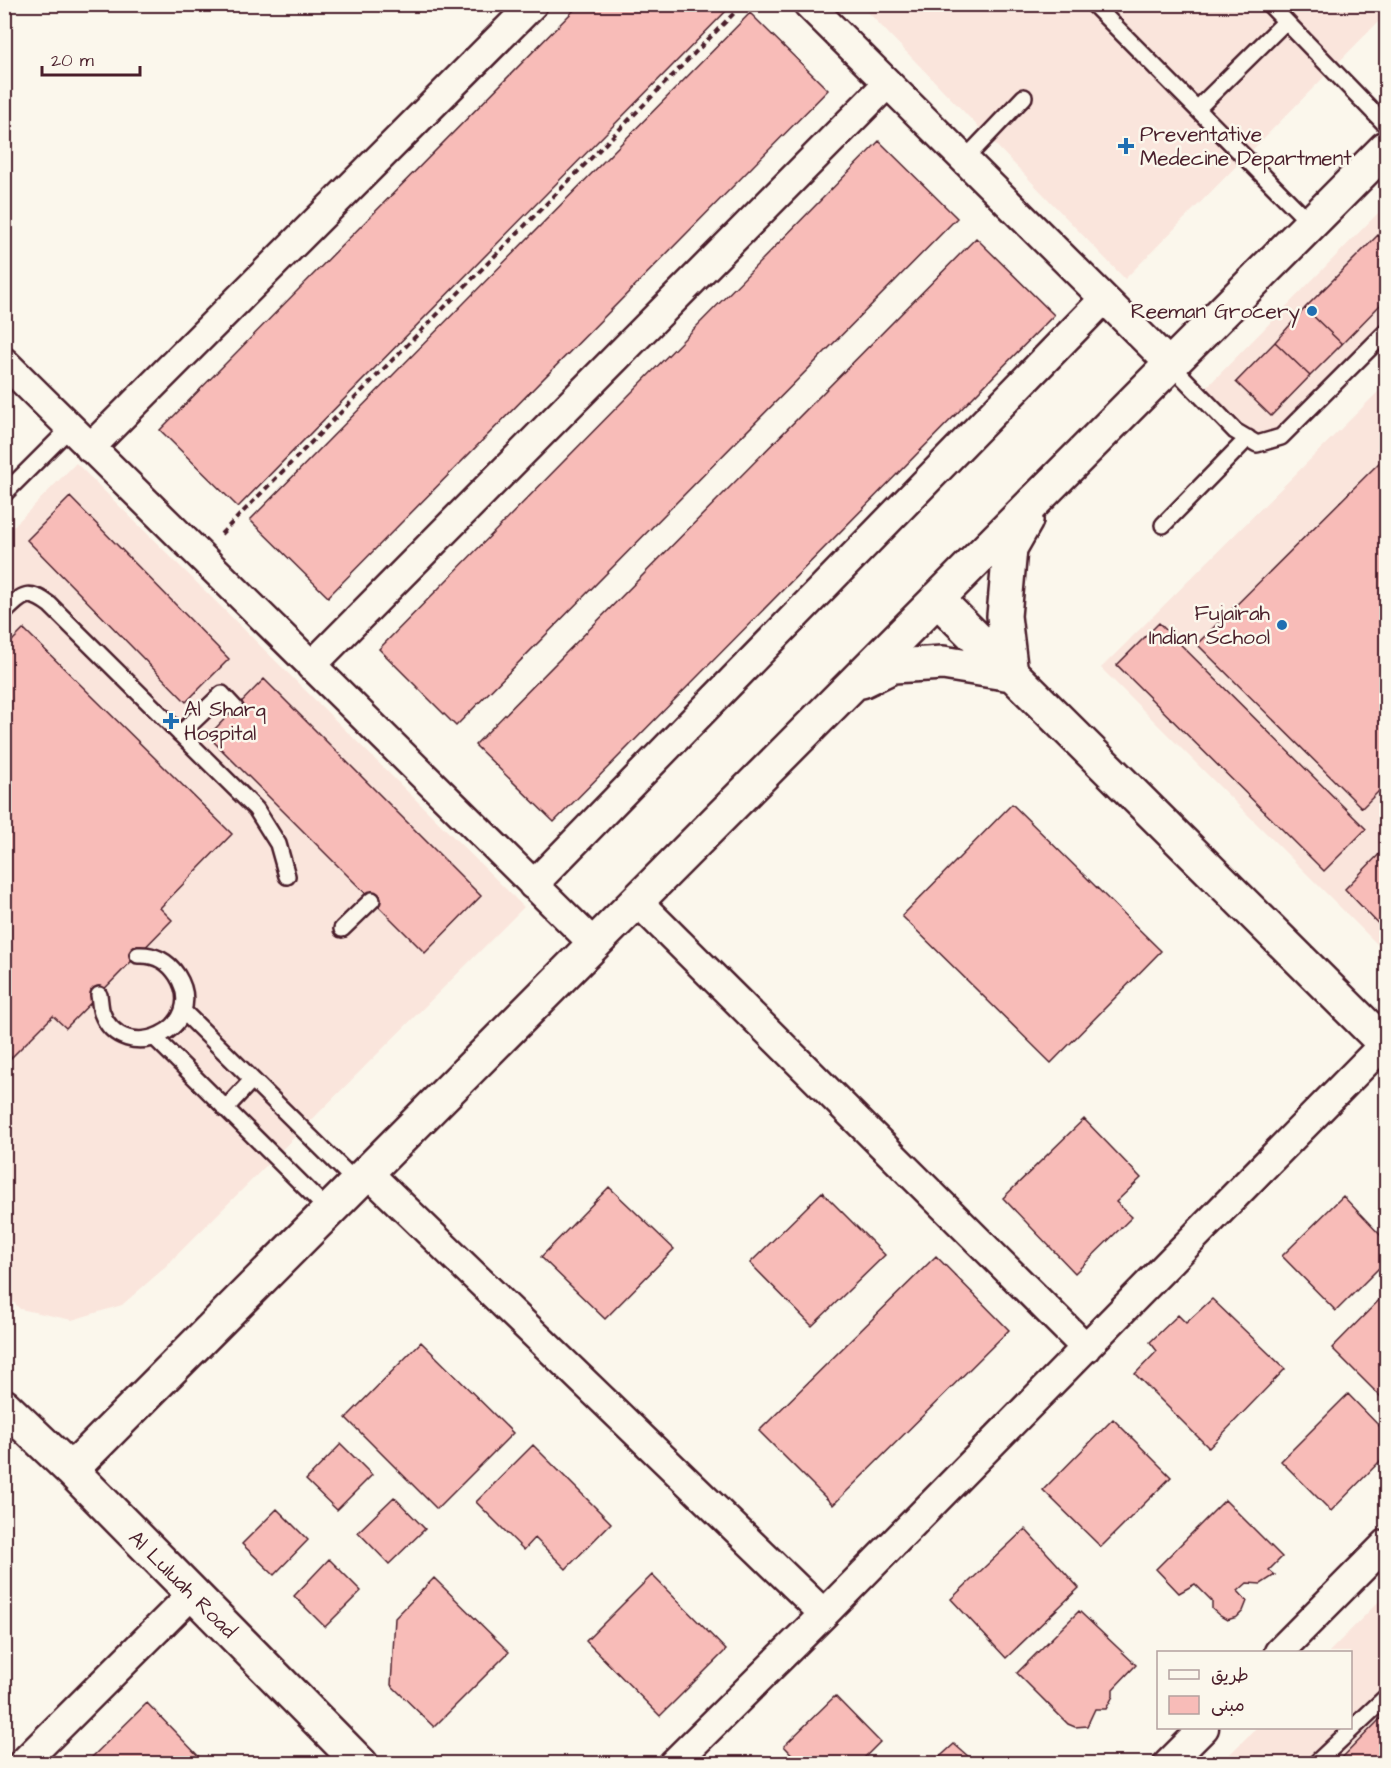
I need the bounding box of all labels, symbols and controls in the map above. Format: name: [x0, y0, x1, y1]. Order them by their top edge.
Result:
scale bar: [42, 39, 140, 77]
text: 20 m: [51, 48, 94, 73]
place label: Preventative Medecine Department: [1140, 120, 1352, 174]
marker: Preventative Medecine Department: [1117, 137, 1135, 155]
place label: Reeman Grocery: [1131, 297, 1300, 328]
marker: Reeman Grocery: [1305, 304, 1319, 318]
place label: Fujairah Indian School: [1149, 599, 1271, 652]
marker: Fujairah Indian School: [1275, 618, 1289, 632]
place label: Al Sharq Hospital: [184, 695, 266, 749]
marker: Al Sharq Hospital: [162, 712, 180, 730]
street label: Al Luluah Road: [122, 1524, 243, 1645]
legend: [1157, 1651, 1352, 1729]
text: طريق: [1211, 1663, 1249, 1688]
text: مبنى: [1211, 1693, 1245, 1718]

